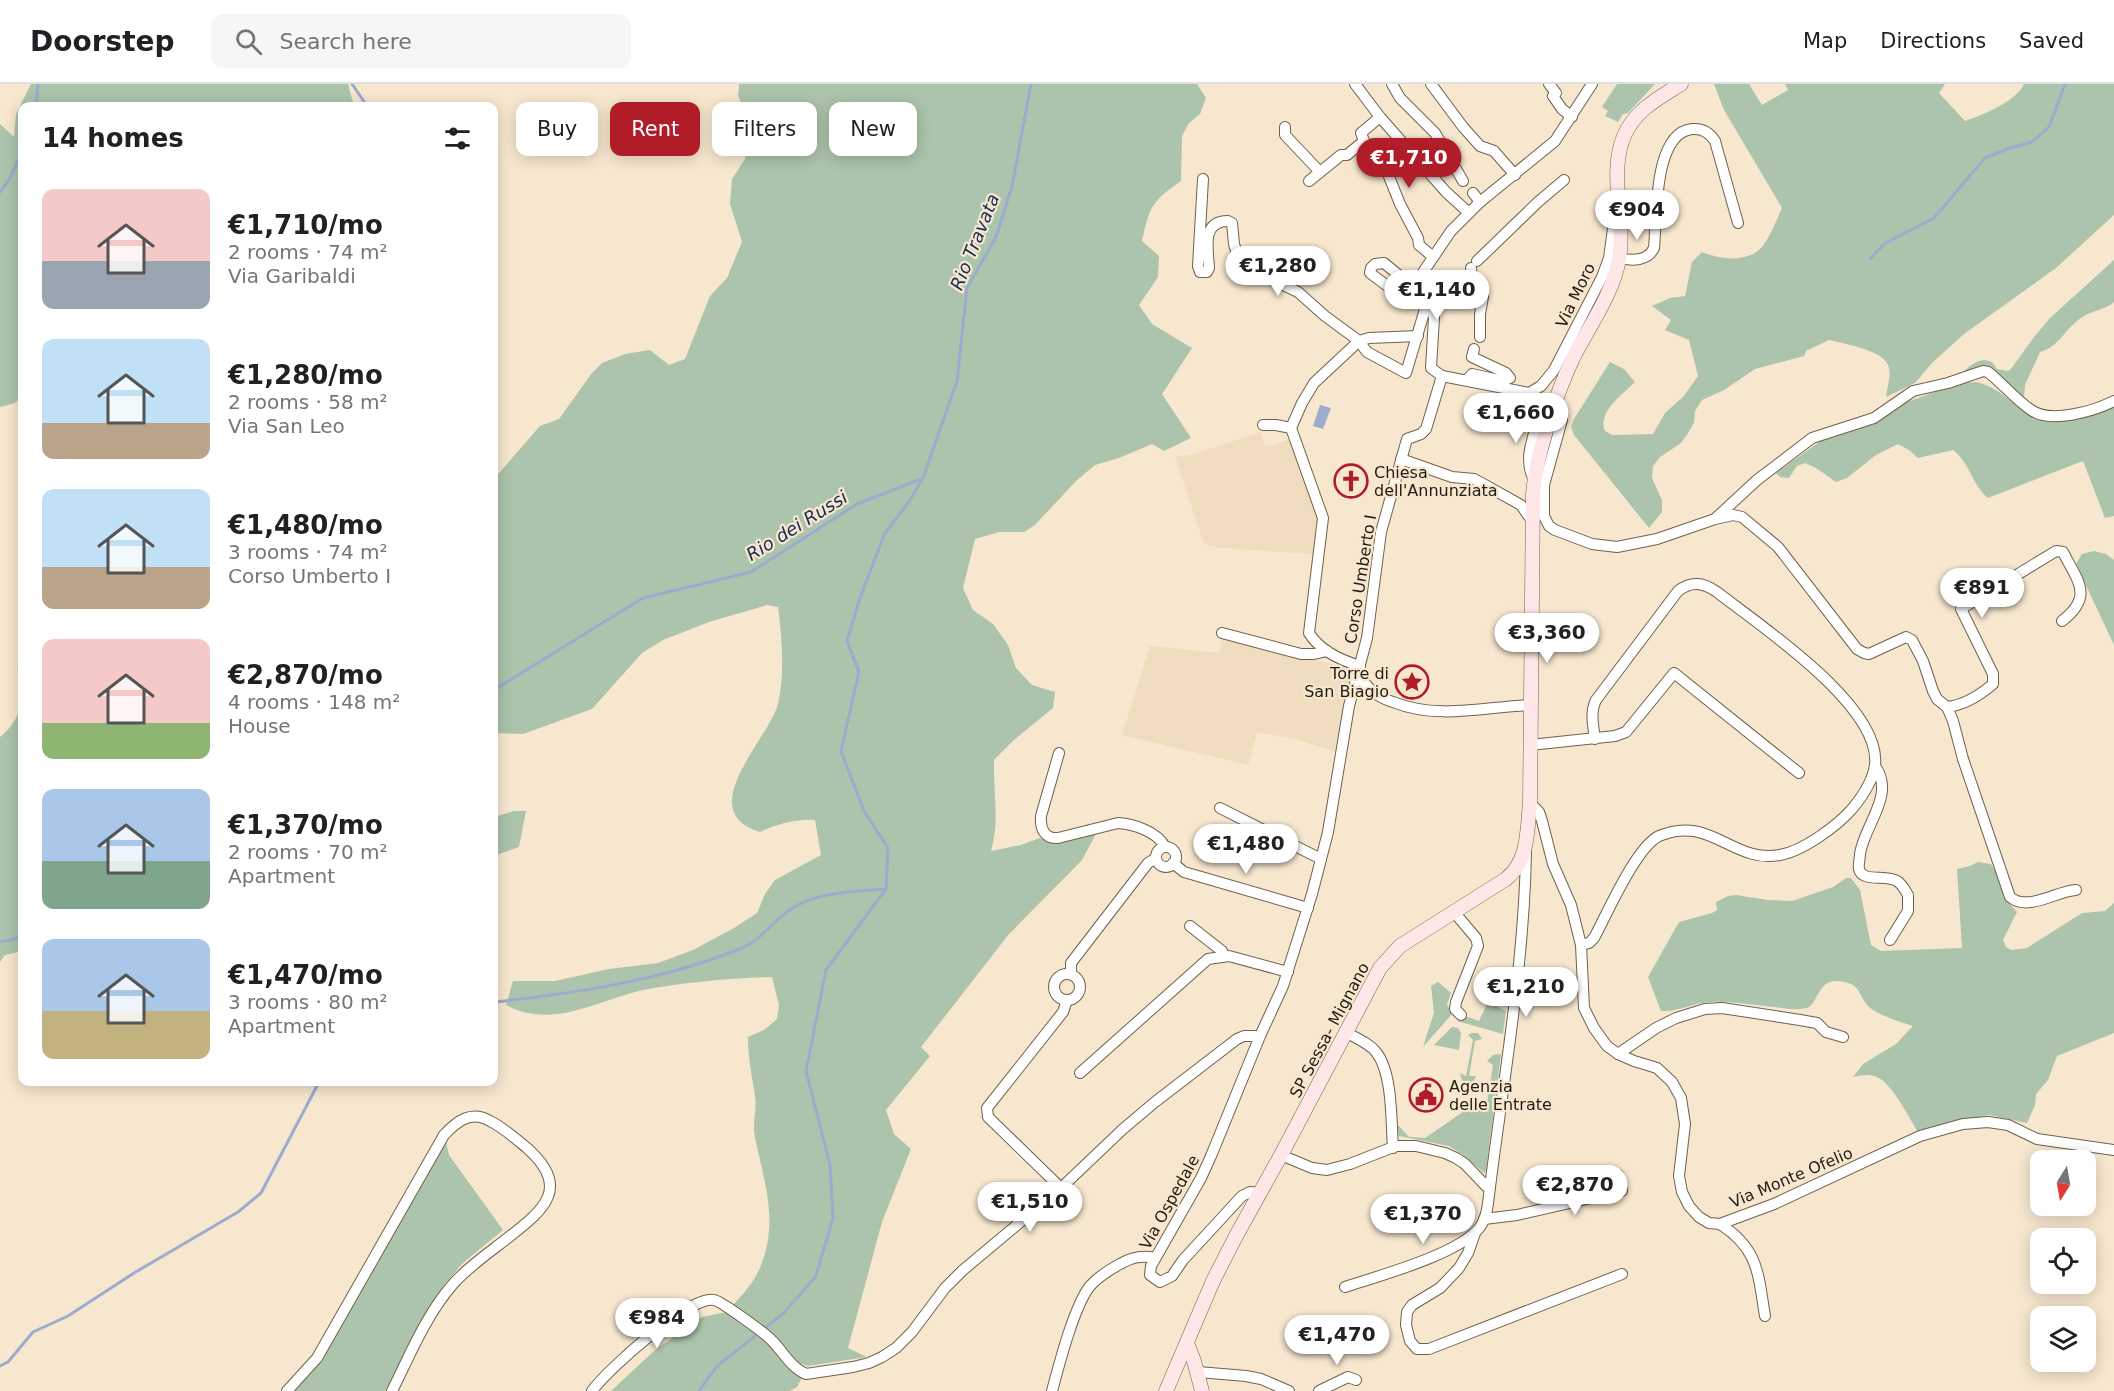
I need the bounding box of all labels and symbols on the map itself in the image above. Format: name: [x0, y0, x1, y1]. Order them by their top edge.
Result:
pin: €1,710: [1360, 138, 1458, 189]
pin: €904: [1601, 190, 1673, 241]
water label: Rio Travata: [946, 191, 1003, 293]
pin: €1,280: [1229, 246, 1327, 297]
street label: Via Moro: [1552, 260, 1599, 331]
pin: €1,140: [1388, 270, 1486, 321]
pin: €1,660: [1467, 393, 1565, 444]
church icon: Chiesa dell'Annunziata: [1333, 463, 1369, 499]
place label: Chiesa dell'Annunziata: [1374, 463, 1498, 500]
water label: Rio dei Russi: [742, 486, 851, 565]
street label: Corso Umberto I: [1341, 513, 1380, 645]
pin: €891: [1946, 568, 2018, 619]
pin: €3,360: [1498, 613, 1596, 664]
place label: Torre di San Biagio: [1304, 664, 1389, 701]
place icon: Torre di San Biagio: [1394, 664, 1430, 700]
pin: €1,480: [1197, 824, 1295, 875]
street label: SP Sessa- Mignano: [1286, 959, 1373, 1101]
pin: €1,210: [1477, 967, 1575, 1018]
public building icon: Agenzia delle Entrate: [1408, 1077, 1444, 1113]
place label: Agenzia delle Entrate: [1449, 1077, 1552, 1114]
street label: Via Monte Ofelio: [1727, 1143, 1855, 1212]
north arrow: [2030, 1150, 2096, 1216]
street label: Via Ospedale: [1136, 1152, 1203, 1253]
pin: €2,870: [1526, 1165, 1624, 1216]
pin: €1,510: [981, 1182, 1079, 1233]
pin: €1,370: [1374, 1194, 1472, 1245]
pin: €984: [621, 1298, 693, 1349]
pin: €1,470: [1288, 1315, 1386, 1366]

